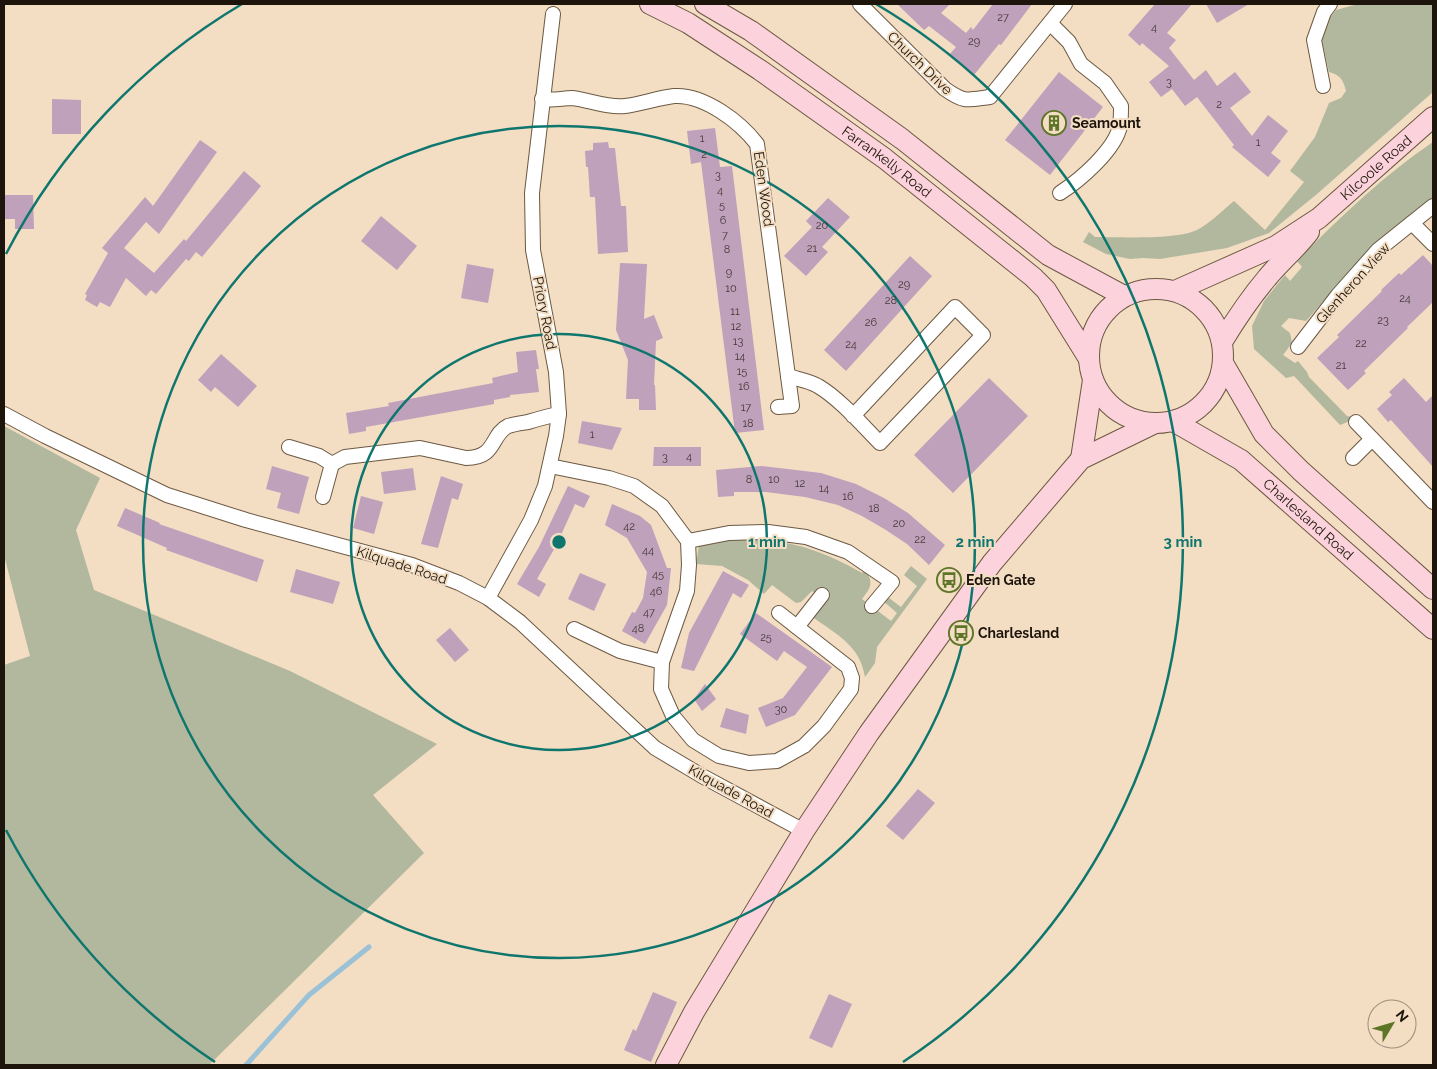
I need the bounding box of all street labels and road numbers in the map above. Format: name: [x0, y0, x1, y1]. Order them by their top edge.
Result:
street label: Church Drive: [884, 28, 956, 98]
street label: Farrankelly Road: [839, 123, 935, 201]
street label: Kilcoole Road: [1337, 132, 1415, 203]
street label: Eden Wood: [751, 150, 777, 228]
street label: Glenheron View: [1313, 239, 1394, 327]
street label: Priory Road: [530, 275, 560, 351]
street label: Charlesland Road: [1260, 475, 1357, 563]
street label: Kilquade Road: [355, 543, 449, 587]
street label: Kilquade Road: [686, 761, 776, 821]

